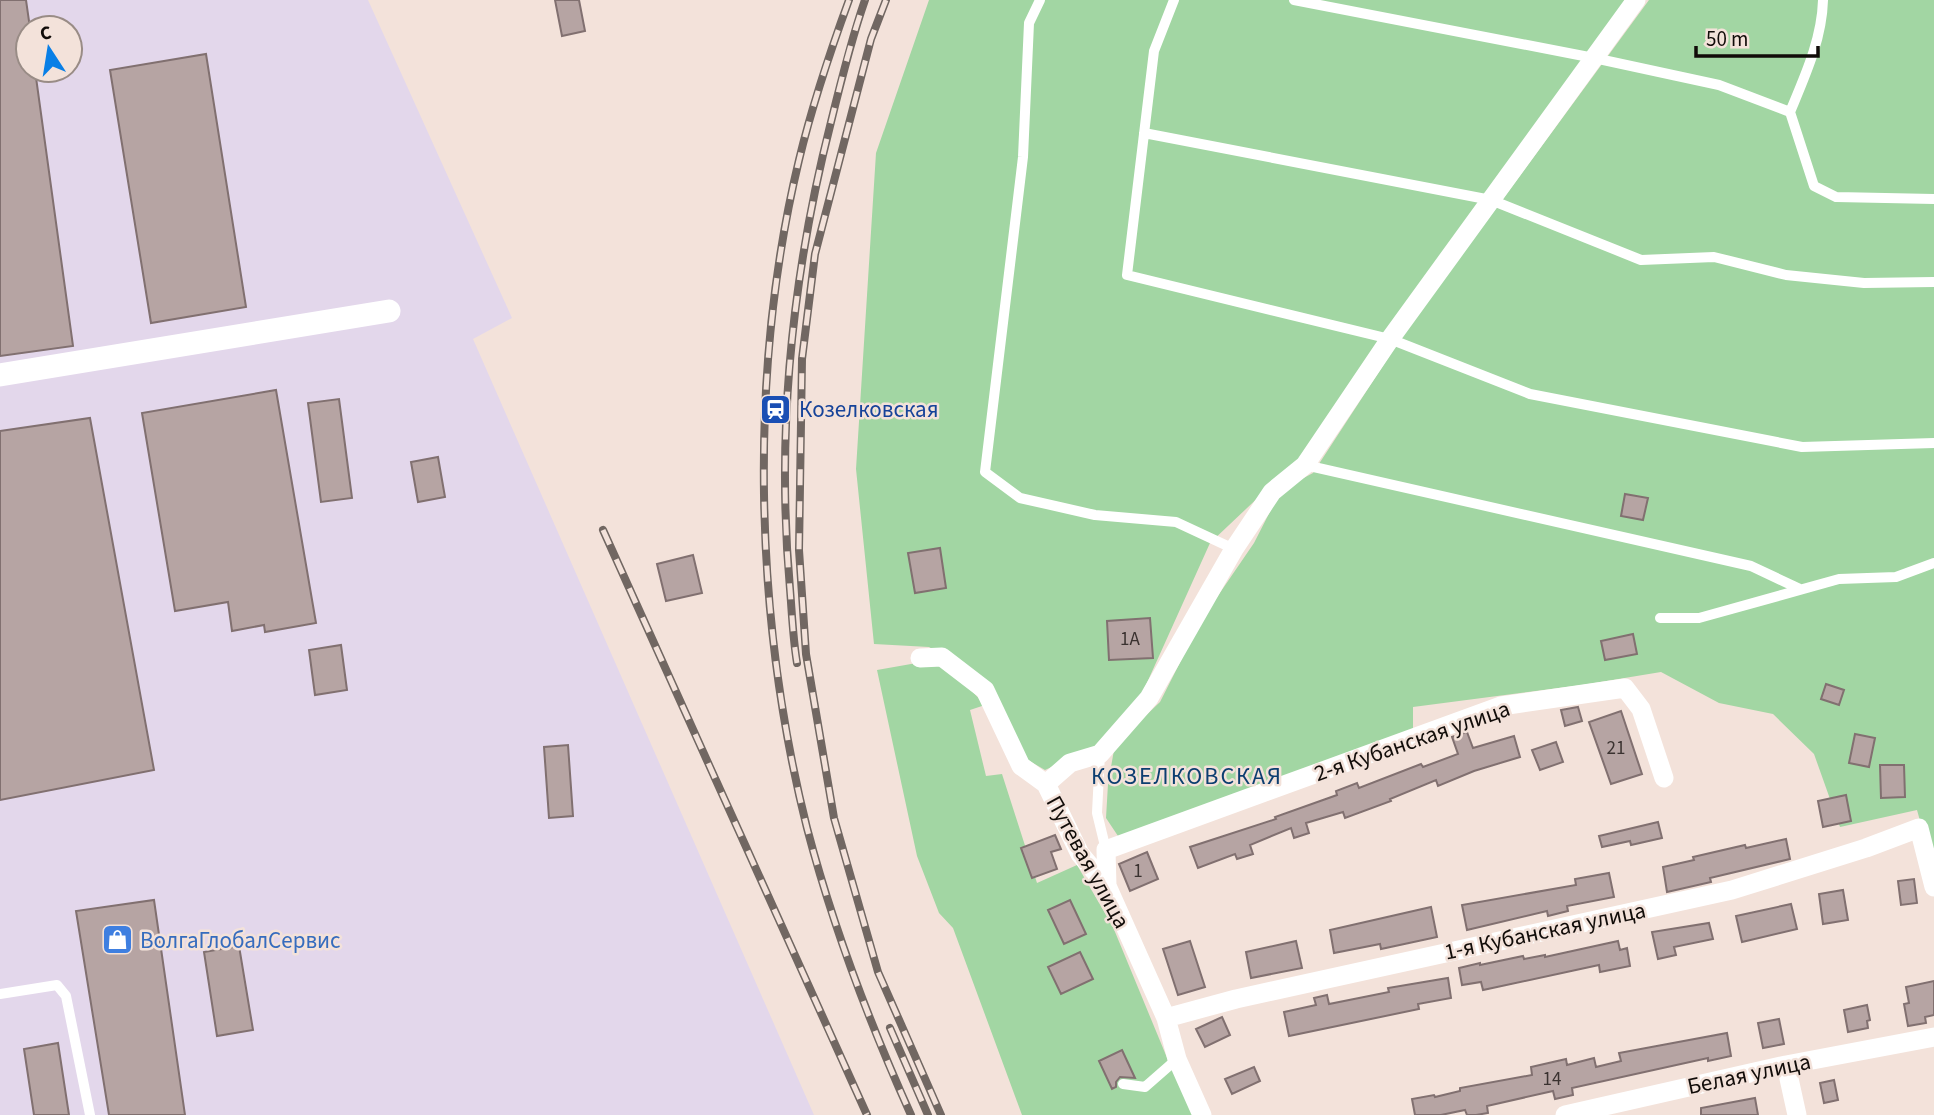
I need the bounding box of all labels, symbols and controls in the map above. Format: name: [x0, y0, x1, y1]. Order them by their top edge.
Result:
north arrow: [14, 14, 84, 84]
scale bar: [1696, 14, 1818, 58]
text: С: [38, 19, 54, 48]
text: 50 m: [1706, 24, 1748, 54]
station icon: Козелковская: [759, 392, 793, 426]
place label: Козелковская: [799, 393, 939, 426]
house number: 1А: [1120, 626, 1141, 653]
street label: 2-я Кубанская улица: [1310, 692, 1514, 790]
house number: 21: [1607, 735, 1625, 762]
district label: КОЗЕЛКОВСКАЯ: [1091, 759, 1283, 794]
street label: Путевая улица: [1038, 790, 1138, 934]
house number: 1: [1133, 858, 1143, 885]
street label: 1-я Кубанская улица: [1441, 894, 1649, 968]
shop icon: ВолгаГлобалСервис: [100, 923, 134, 957]
place label: ВолгаГлобалСервис: [140, 924, 341, 957]
street label: Белая улица: [1684, 1045, 1814, 1103]
house number: 14: [1543, 1066, 1561, 1093]

